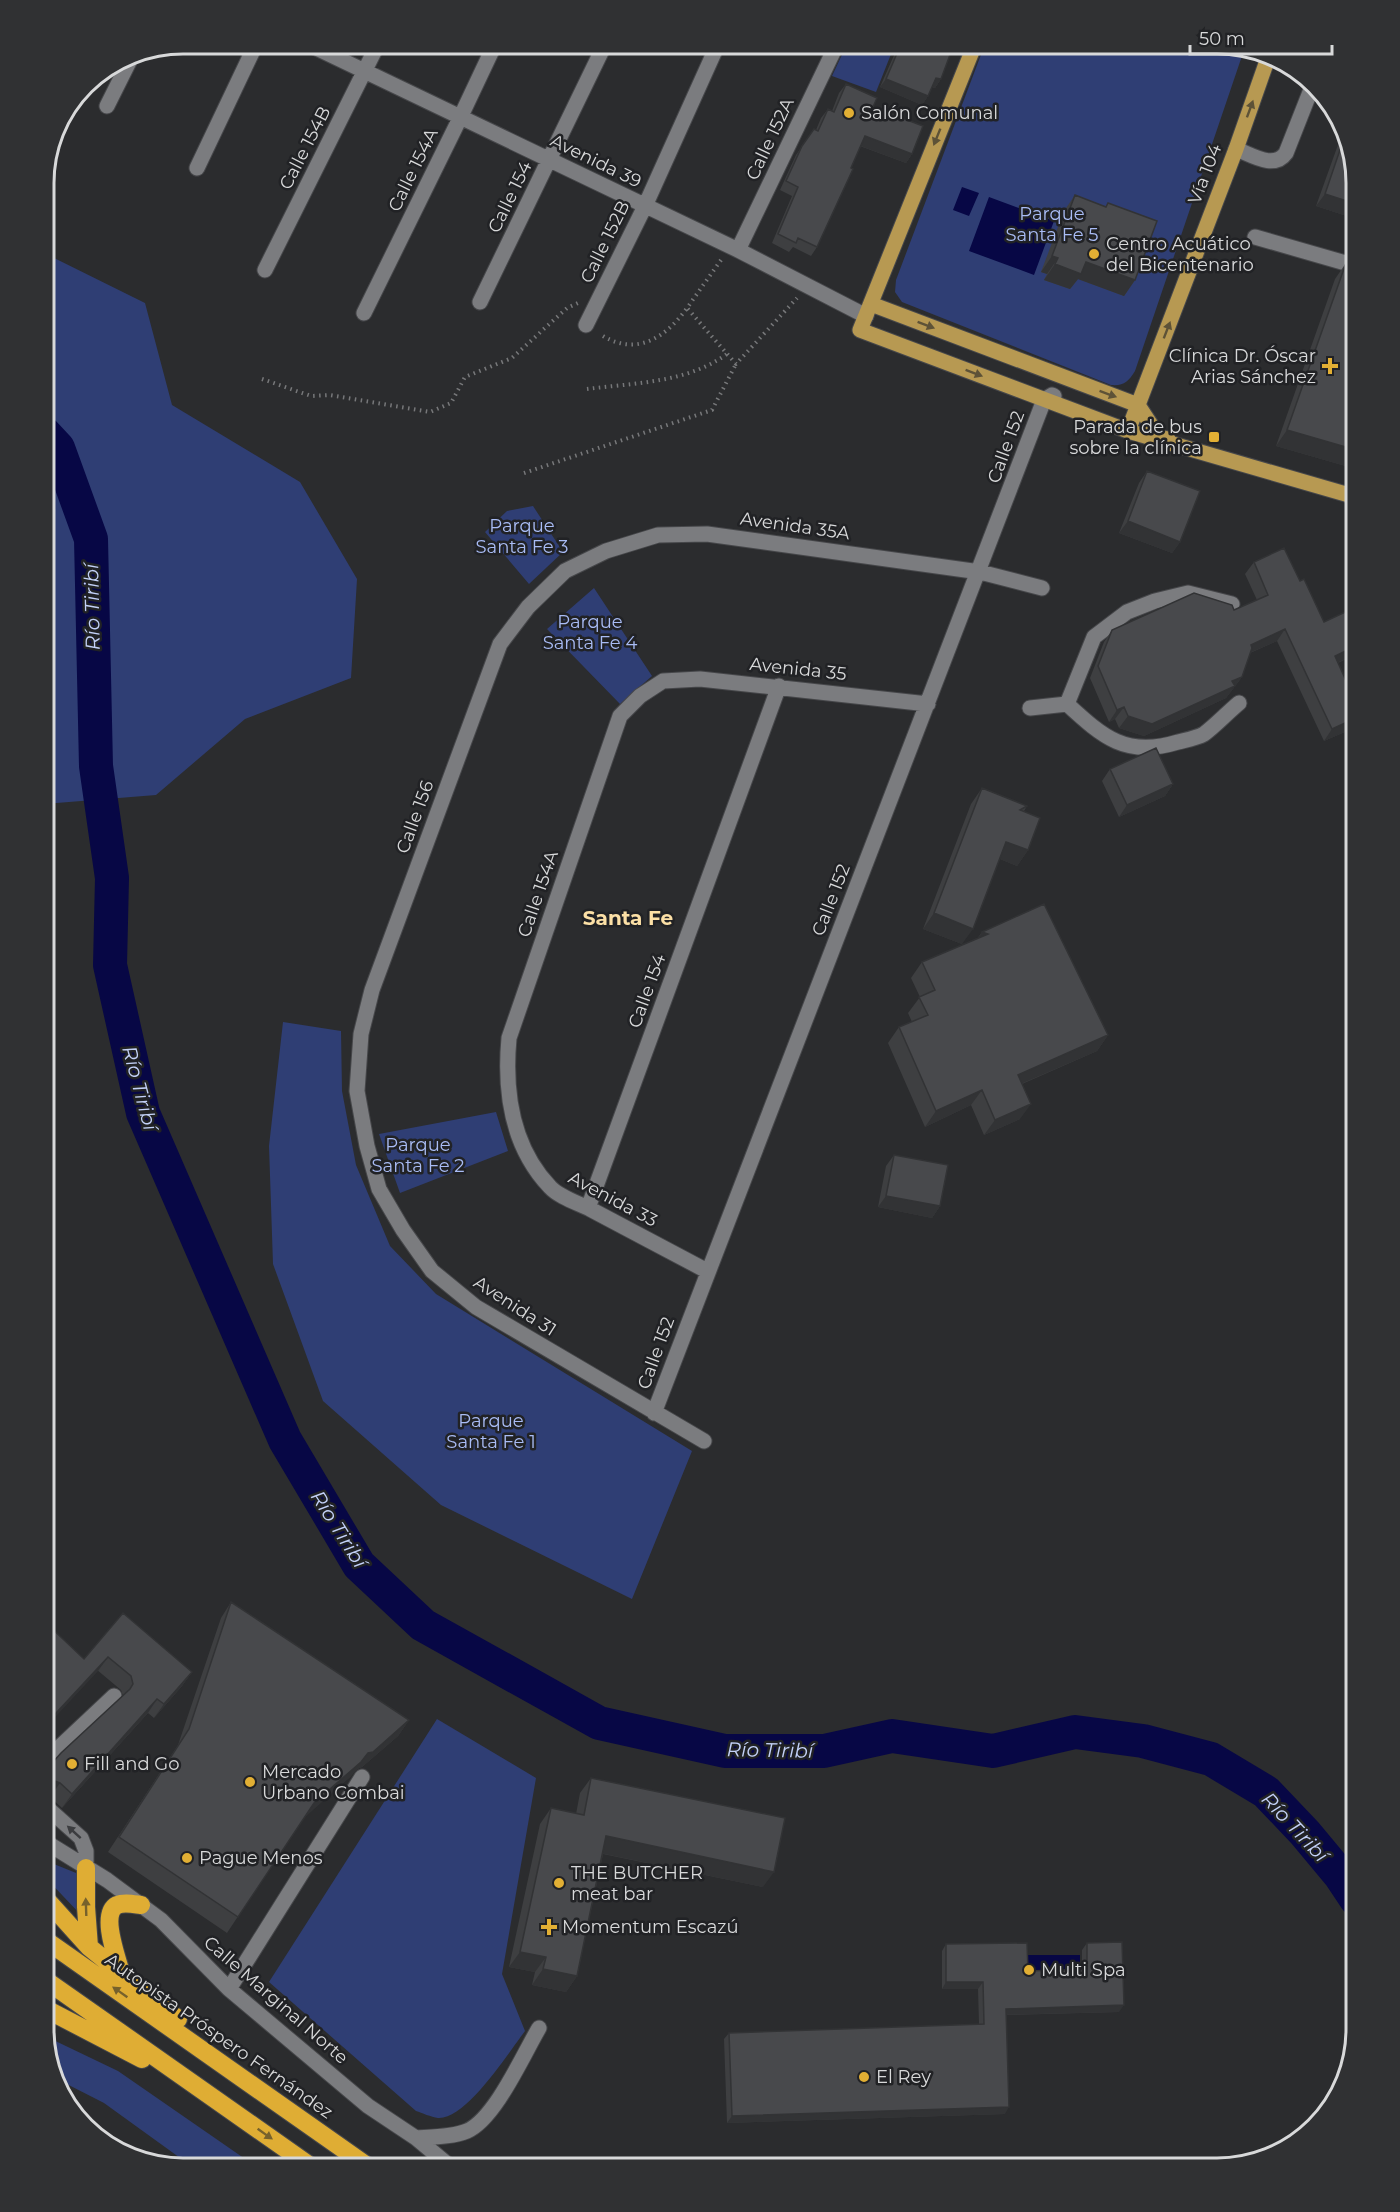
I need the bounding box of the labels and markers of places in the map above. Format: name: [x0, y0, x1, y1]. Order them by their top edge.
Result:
place label: Salón Comunal: [861, 102, 998, 124]
marker: Salón Comunal: [842, 106, 856, 120]
place label: Centro Acuático del Bicentenario: [1106, 233, 1254, 276]
marker: Centro Acuático del Bicentenario: [1087, 247, 1101, 261]
place label: Clínica Dr. Óscar Arias Sánchez: [1169, 345, 1316, 388]
marker: Clínica Dr. Óscar Arias Sánchez: [1321, 357, 1339, 375]
place label: Parada de bus sobre la clínica: [1070, 416, 1202, 459]
marker: Parada de bus sobre la clínica: [1207, 430, 1221, 444]
place label: Fill and Go: [84, 1753, 180, 1775]
marker: Fill and Go: [65, 1757, 79, 1771]
place label: Mercado Urbano Combai: [262, 1761, 405, 1804]
marker: Mercado Urbano Combai: [243, 1775, 257, 1789]
place label: Pague Menos: [199, 1847, 323, 1869]
marker: Pague Menos: [180, 1851, 194, 1865]
place label: THE BUTCHER meat bar: [571, 1862, 703, 1905]
marker: THE BUTCHER meat bar: [552, 1876, 566, 1890]
place label: Momentum Escazú: [562, 1916, 739, 1938]
marker: Momentum Escazú: [540, 1918, 558, 1936]
place label: Multi Spa: [1041, 1959, 1126, 1981]
marker: Multi Spa: [1022, 1963, 1036, 1977]
place label: El Rey: [876, 2066, 931, 2088]
marker: El Rey: [857, 2070, 871, 2084]

